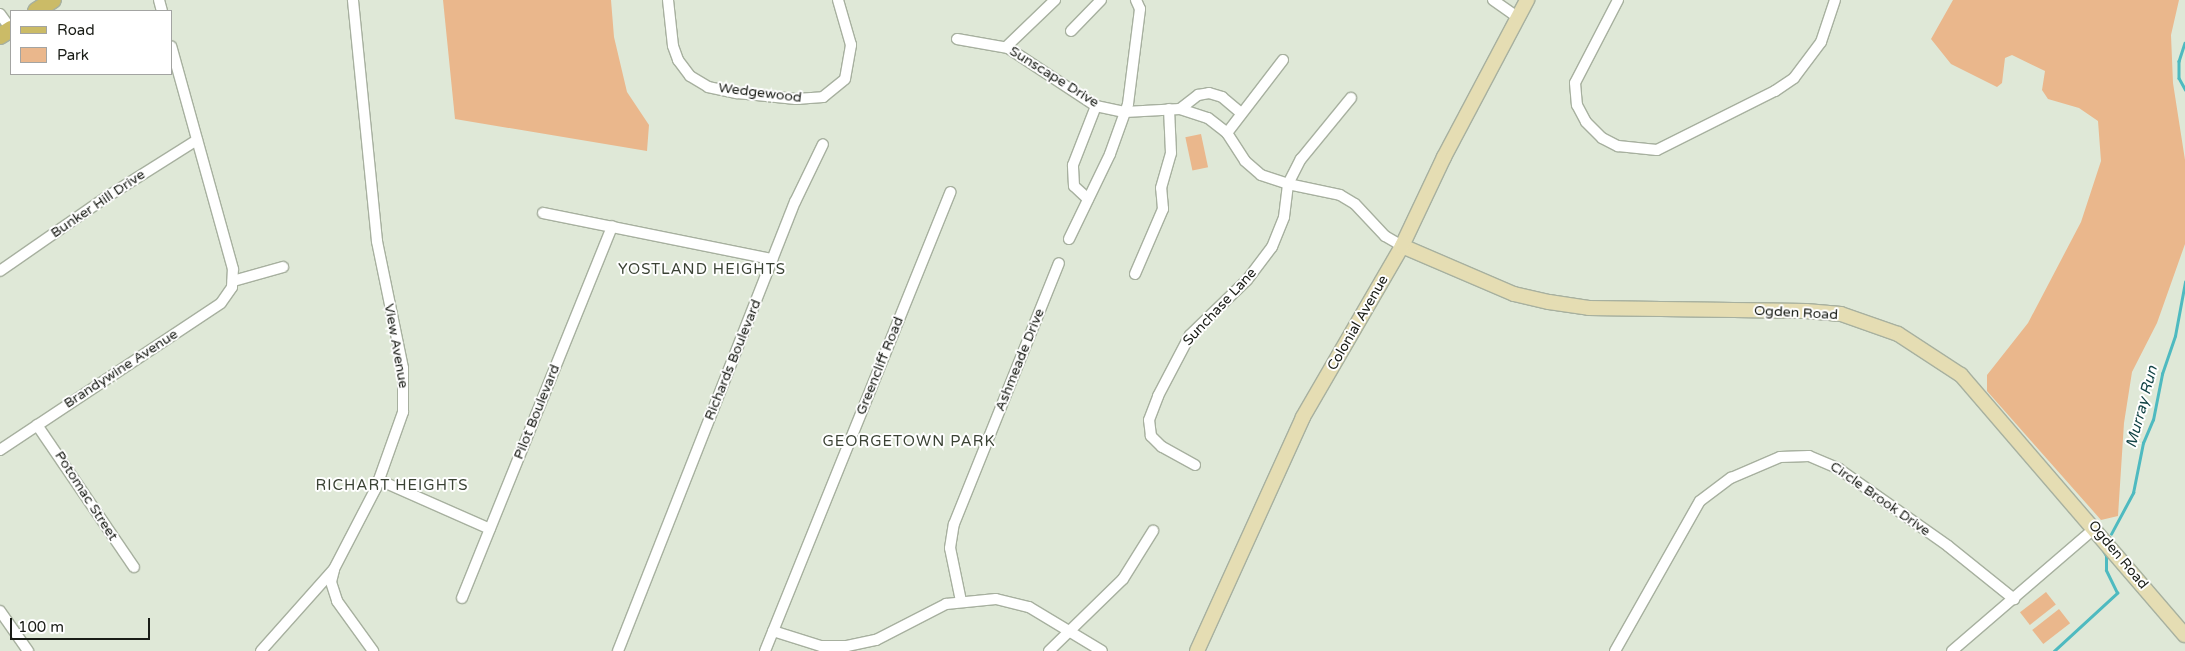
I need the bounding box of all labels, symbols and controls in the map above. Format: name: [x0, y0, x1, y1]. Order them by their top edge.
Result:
legend: [10, 10, 172, 75]
text: Road: [57, 21, 95, 39]
street label: Sunscape Drive: [1006, 43, 1102, 111]
text: Park: [57, 46, 89, 64]
street label: Wedgewood: [717, 80, 803, 106]
street label: Bunker Hill Drive: [48, 166, 148, 242]
district label: YOSTLAND HEIGHTS: [616, 261, 788, 279]
street label: Sunchase Lane: [1180, 265, 1260, 349]
street label: Colonial Avenue: [1324, 272, 1392, 374]
street label: Richards Boulevard: [701, 297, 765, 423]
street label: View Avenue: [380, 302, 412, 390]
street label: Ogden Road: [1754, 302, 1838, 324]
street label: Ashmeade Drive: [992, 306, 1048, 414]
street label: Greencliff Road: [853, 315, 907, 417]
street label: Brandywine Avenue: [61, 326, 181, 412]
street label: Pilot Boulevard: [510, 362, 564, 462]
water label: Murray Run: [2122, 364, 2162, 450]
district label: GEORGETOWN PARK: [821, 433, 997, 451]
street label: Potomac Street: [51, 448, 121, 544]
street label: Circle Brook Drive: [1827, 458, 1933, 540]
district label: RICHART HEIGHTS: [314, 477, 470, 495]
street label: Ogden Road: [2085, 517, 2151, 593]
scale bar: [12, 608, 152, 640]
text: 100 m: [18, 618, 64, 636]

